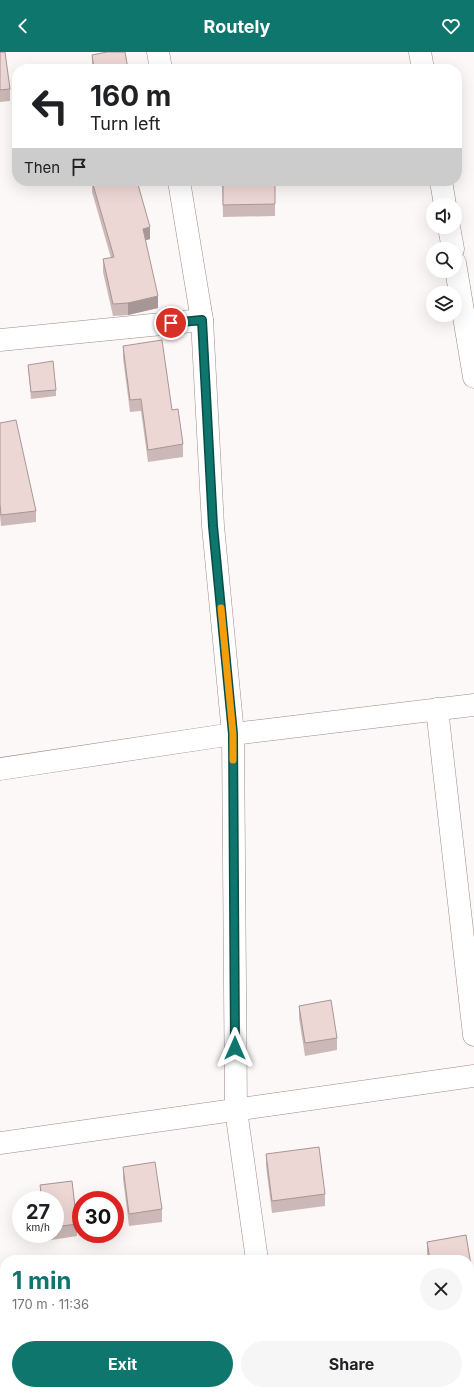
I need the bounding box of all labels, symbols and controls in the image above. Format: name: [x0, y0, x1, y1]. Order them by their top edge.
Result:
icon: back: [12, 15, 34, 37]
icon: heart: [440, 15, 462, 37]
text: Routely: [204, 16, 270, 37]
text: 160 m: [90, 79, 171, 113]
icon: left: [24, 80, 76, 132]
text: Turn left: [90, 113, 160, 134]
icon: arrive: [68, 156, 90, 178]
text: Then: [24, 158, 60, 177]
map controls: [426, 198, 462, 322]
button: sound: [426, 198, 462, 234]
button: search: [426, 242, 462, 278]
button: layers: [426, 286, 462, 322]
pin: [154, 306, 188, 340]
icon: arrive: [160, 312, 182, 334]
position arrow: [214, 1027, 256, 1069]
speed limit sign: 30: [72, 1191, 124, 1243]
text: 27: [26, 1200, 50, 1224]
text: km/h: [26, 1221, 50, 1233]
text: 1 min: [12, 1266, 71, 1295]
button: close: [420, 1268, 462, 1310]
text: 170 m · 11:36: [12, 1296, 89, 1312]
button: Exit: [12, 1341, 233, 1387]
button: Share: [241, 1341, 462, 1387]

